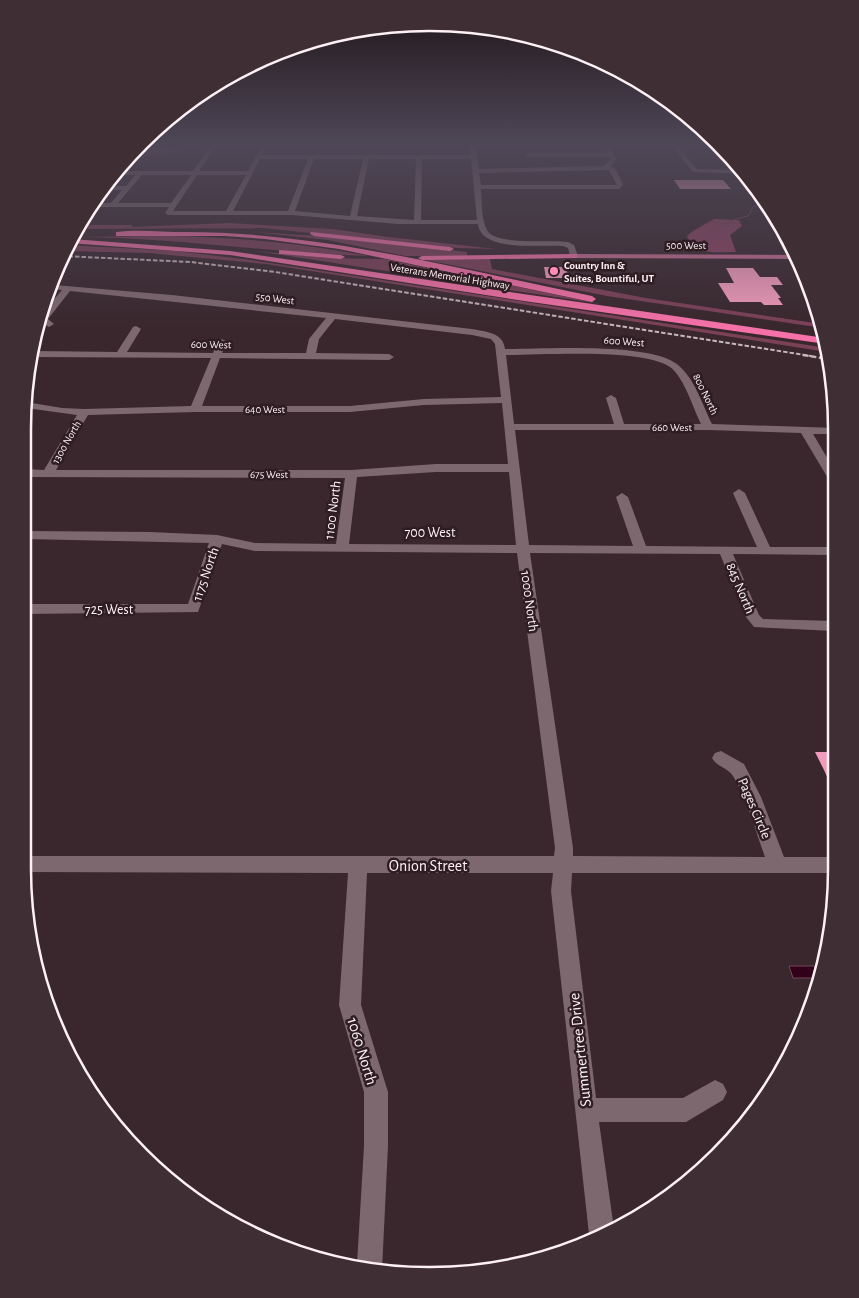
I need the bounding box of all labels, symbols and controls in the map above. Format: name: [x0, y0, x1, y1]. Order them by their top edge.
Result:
street label: 500 West: [666, 240, 706, 251]
place label: Country Inn & Suites, Bountiful, UT: [564, 260, 654, 284]
street label: Veterans Memorial Highway: [390, 262, 511, 291]
marker: Country Inn & Suites, Bountiful, UT: [548, 265, 560, 277]
street label: 550 West: [255, 291, 295, 306]
street label: 600 West: [603, 335, 645, 348]
street label: 600 West: [191, 339, 232, 350]
street label: 800 North: [691, 372, 720, 416]
street label: 640 West: [245, 404, 286, 415]
street label: 1300 North: [50, 419, 83, 465]
street label: 660 West: [652, 422, 692, 433]
street label: 675 West: [250, 469, 289, 480]
street label: 1100 North: [322, 480, 344, 540]
street label: 700 West: [405, 526, 456, 540]
street label: 1175 North: [190, 546, 222, 603]
street label: 845 North: [723, 561, 757, 616]
street label: 1000 North: [518, 570, 540, 633]
street label: 725 West: [85, 603, 134, 617]
street label: Pages Circle: [735, 776, 773, 841]
street label: Onion Street: [389, 858, 467, 874]
street label: Summertree Drive: [566, 992, 594, 1108]
street label: 1060 North: [344, 1016, 380, 1087]

